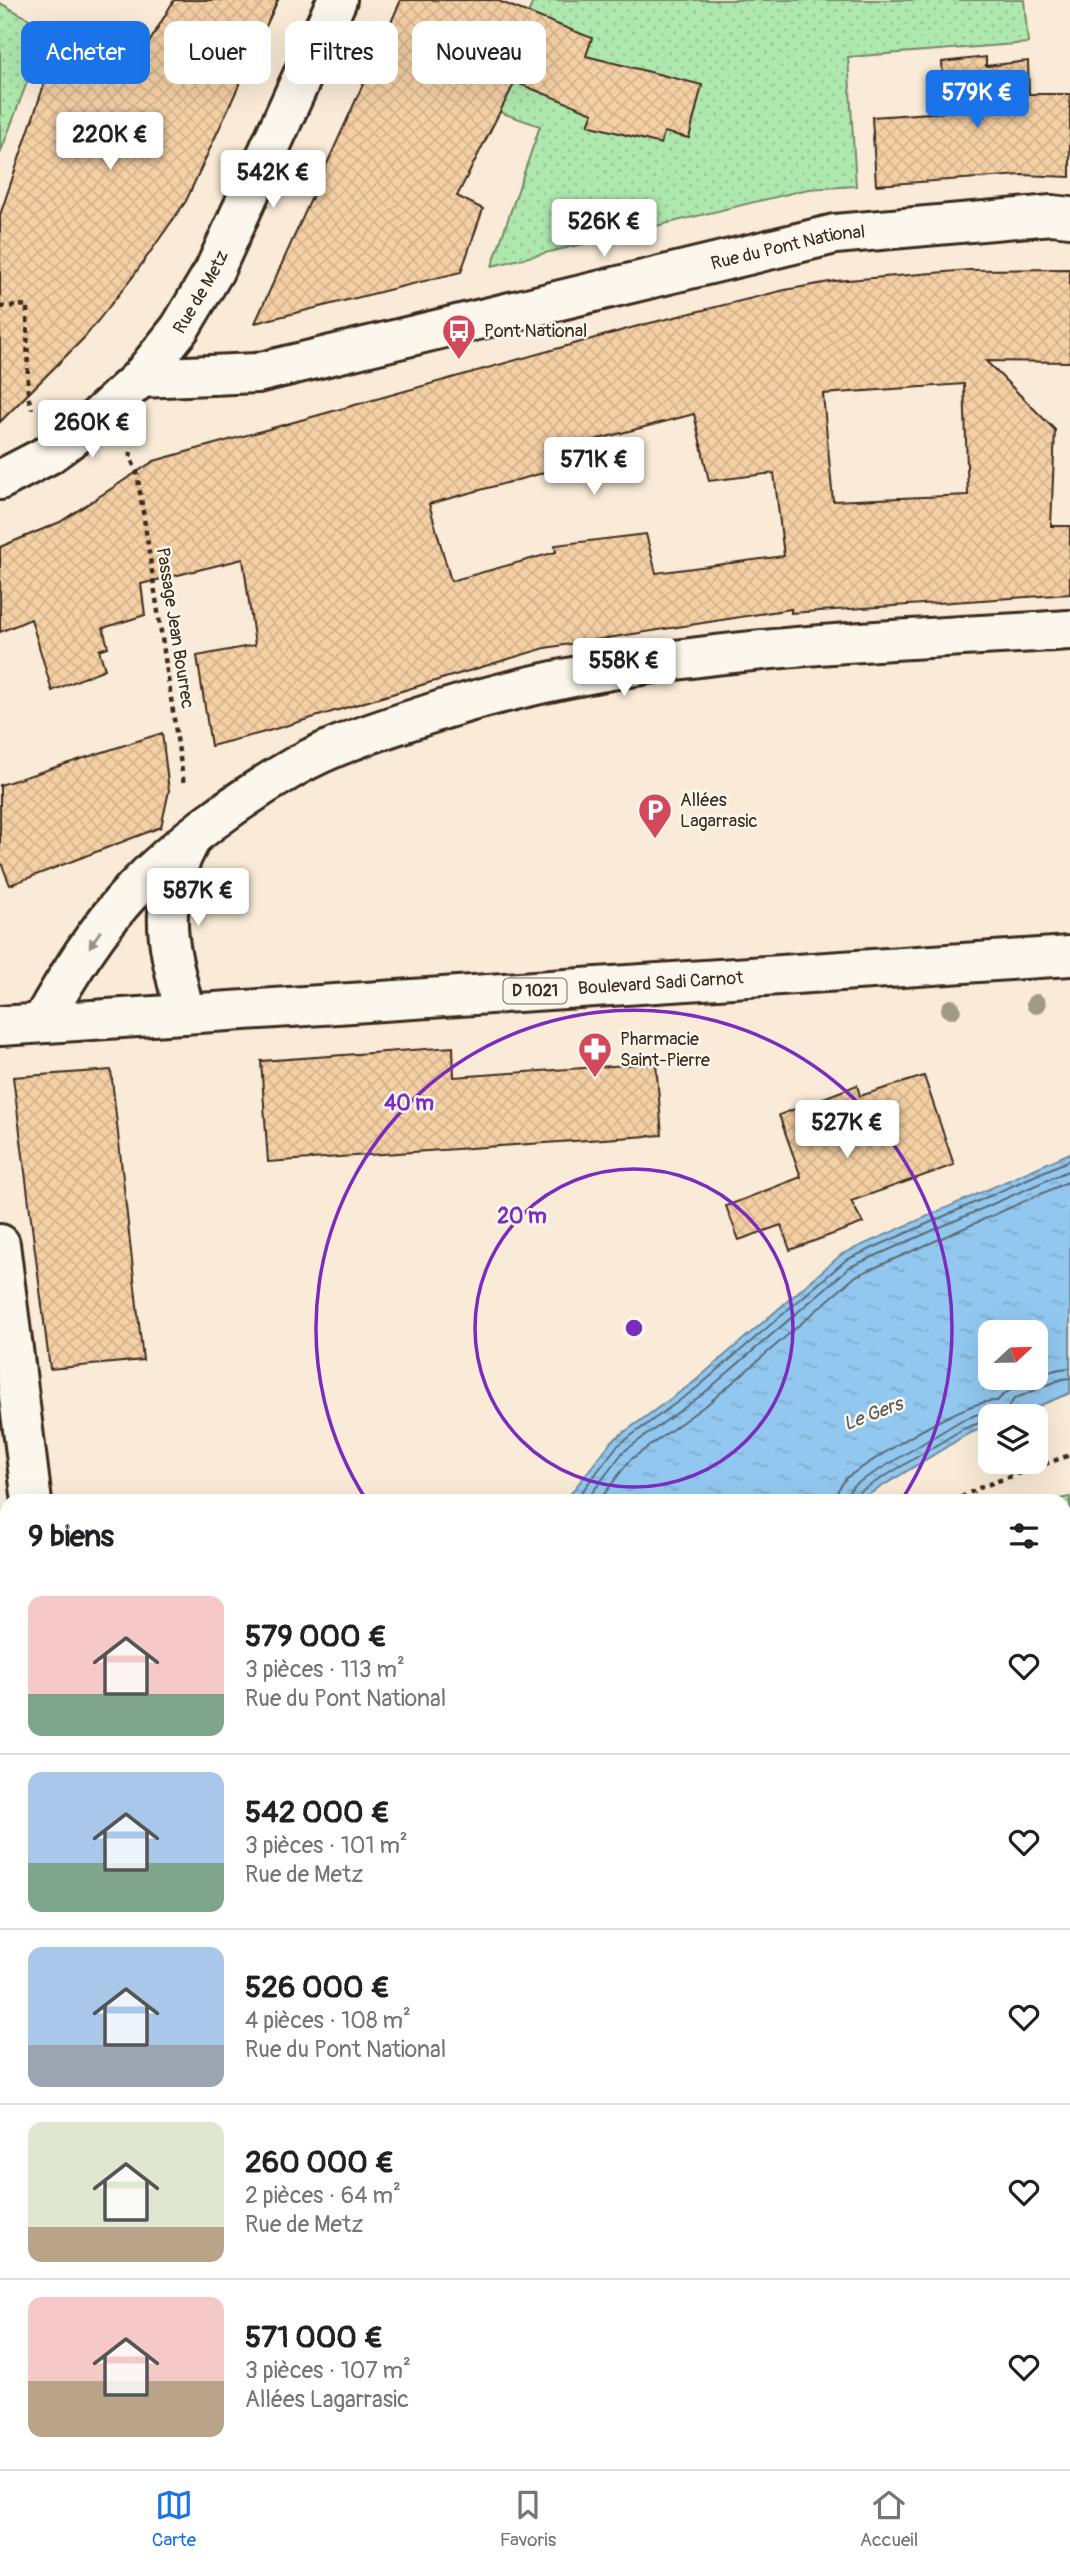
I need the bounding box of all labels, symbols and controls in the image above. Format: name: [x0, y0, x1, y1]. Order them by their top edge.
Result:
chip: Acheter: [21, 21, 150, 84]
chip: Louer: [164, 21, 271, 84]
chip: Filtres: [285, 21, 398, 84]
chip: Nouveau: [412, 21, 546, 84]
pin: 579K €: [920, 71, 1034, 130]
text: 579K €: [942, 78, 1012, 107]
pin: 220K €: [53, 113, 167, 172]
text: 220K €: [72, 120, 148, 149]
pin: 542K €: [216, 150, 330, 210]
text: 542K €: [237, 158, 309, 187]
pin: 526K €: [547, 200, 661, 259]
text: 526K €: [568, 207, 640, 236]
street label: Rue du Pont National: [708, 220, 866, 275]
street label: Rue de Metz: [168, 247, 233, 338]
bus stop icon: Pont National: [440, 312, 478, 361]
place label: Pont National: [484, 320, 587, 343]
pin: 260K €: [35, 400, 149, 460]
text: 260K €: [54, 408, 130, 437]
pin: 571K €: [537, 438, 651, 497]
text: 571K €: [560, 445, 628, 474]
street label: Passage Jean Bourrec: [151, 546, 199, 710]
pin: 558K €: [567, 638, 681, 698]
text: 558K €: [589, 646, 659, 675]
place label: Allées Lagarrasic: [680, 789, 758, 833]
parking icon: Allées Lagarrasic: [636, 791, 674, 840]
pin: 587K €: [141, 869, 255, 928]
text: 587K €: [163, 876, 233, 905]
one-way arrow: [88, 929, 101, 949]
street label: Boulevard Sadi Carnot: [577, 966, 745, 1000]
road number: D 1021: [504, 979, 566, 1004]
place label: Pharmacie Saint-Pierre: [620, 1028, 710, 1072]
pharmacy icon: Pharmacie Saint-Pierre: [576, 1030, 614, 1079]
text: 40 m: [384, 1090, 434, 1117]
pin: 527K €: [790, 1100, 904, 1160]
text: 527K €: [811, 1108, 883, 1137]
text: 20 m: [497, 1203, 547, 1230]
centre of rings: [622, 1316, 646, 1340]
north arrow: [978, 1320, 1048, 1390]
map controls: [978, 1320, 1048, 1474]
water label: Le Gers: [840, 1391, 908, 1436]
button: layers: [978, 1404, 1048, 1474]
icon: filters: [1005, 1517, 1043, 1555]
text: 9 biens: [28, 1518, 114, 1555]
text: 579 000 €: [245, 1618, 387, 1655]
icon: home: [84, 1624, 168, 1708]
icon: heart: [1005, 1647, 1043, 1685]
text: 3 pièces · 113 m²: [245, 1655, 405, 1684]
text: Rue du Pont National: [245, 1684, 446, 1713]
text: 542 000 €: [245, 1794, 390, 1831]
icon: home: [84, 1800, 168, 1884]
icon: heart: [1005, 1823, 1043, 1861]
text: 3 pièces · 101 m²: [245, 1831, 408, 1860]
text: Rue de Metz: [245, 1860, 363, 1889]
text: 526 000 €: [245, 1969, 390, 2006]
icon: home: [84, 1975, 168, 2059]
icon: heart: [1005, 1998, 1043, 2036]
text: 4 pièces · 108 m²: [245, 2006, 411, 2035]
text: Rue du Pont National: [245, 2035, 446, 2064]
text: 260 000 €: [245, 2144, 394, 2181]
icon: home: [84, 2150, 168, 2234]
icon: heart: [1005, 2173, 1043, 2211]
text: 2 pièces · 64 m²: [245, 2181, 401, 2210]
text: Rue de Metz: [245, 2210, 363, 2239]
text: 571 000 €: [245, 2319, 383, 2356]
icon: home: [84, 2325, 168, 2409]
icon: heart: [1005, 2348, 1043, 2386]
text: 3 pièces · 107 m²: [245, 2356, 411, 2385]
text: Allées Lagarrasic: [245, 2385, 409, 2414]
tab: Carte: [152, 2486, 196, 2552]
tab: Favoris: [500, 2486, 556, 2552]
tab: Accueil: [860, 2486, 918, 2552]

